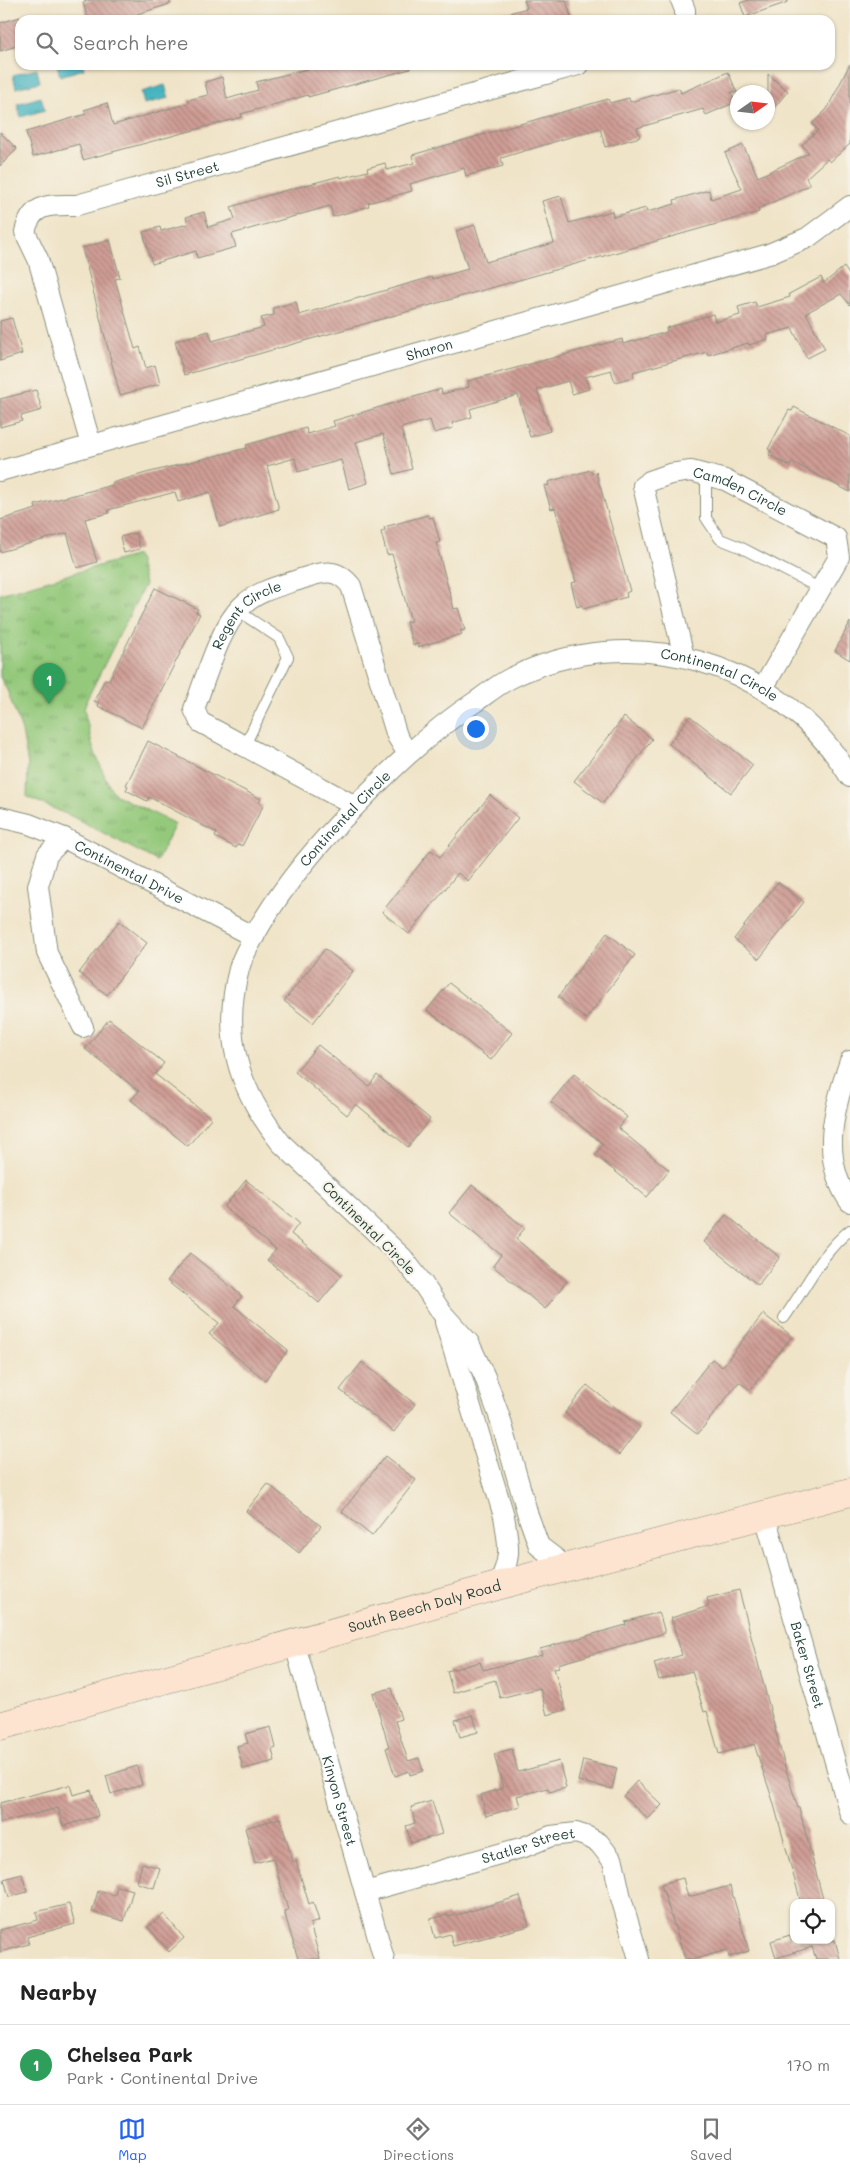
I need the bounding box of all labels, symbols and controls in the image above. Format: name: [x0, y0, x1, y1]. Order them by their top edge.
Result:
search box: [15, 15, 835, 70]
icon: search: [33, 29, 61, 57]
text: Search here: [73, 30, 189, 55]
north arrow: [730, 85, 775, 130]
street label: Sil Street: [154, 156, 221, 192]
street label: Sharon: [404, 334, 455, 365]
street label: Camden Circle: [691, 462, 791, 520]
street label: Regent Circle: [207, 576, 284, 652]
street label: Continental Circle: [659, 643, 782, 706]
pin: 1: [33, 663, 65, 704]
your location: [463, 716, 489, 742]
street label: Continental Circle: [295, 766, 395, 870]
street label: Continental Drive: [71, 835, 187, 908]
street label: Continental Circle: [318, 1177, 420, 1279]
street label: South Beech Daly Road: [346, 1575, 503, 1637]
street label: Baker Street: [787, 1619, 829, 1711]
street label: Kinyon Street: [318, 1753, 361, 1848]
street label: Statler Street: [479, 1823, 576, 1868]
map controls: [790, 1899, 835, 1944]
button: locate: [790, 1899, 835, 1944]
text: Nearby: [20, 1978, 97, 2005]
text: Chelsea Park: [67, 2042, 193, 2067]
text: 1: [32, 2054, 40, 2075]
text: 170 m: [786, 2054, 830, 2075]
text: Park · Continental Drive: [67, 2067, 258, 2088]
tab: Map: [118, 2115, 147, 2164]
tab: Directions: [383, 2115, 454, 2164]
tab: Saved: [690, 2115, 732, 2164]

